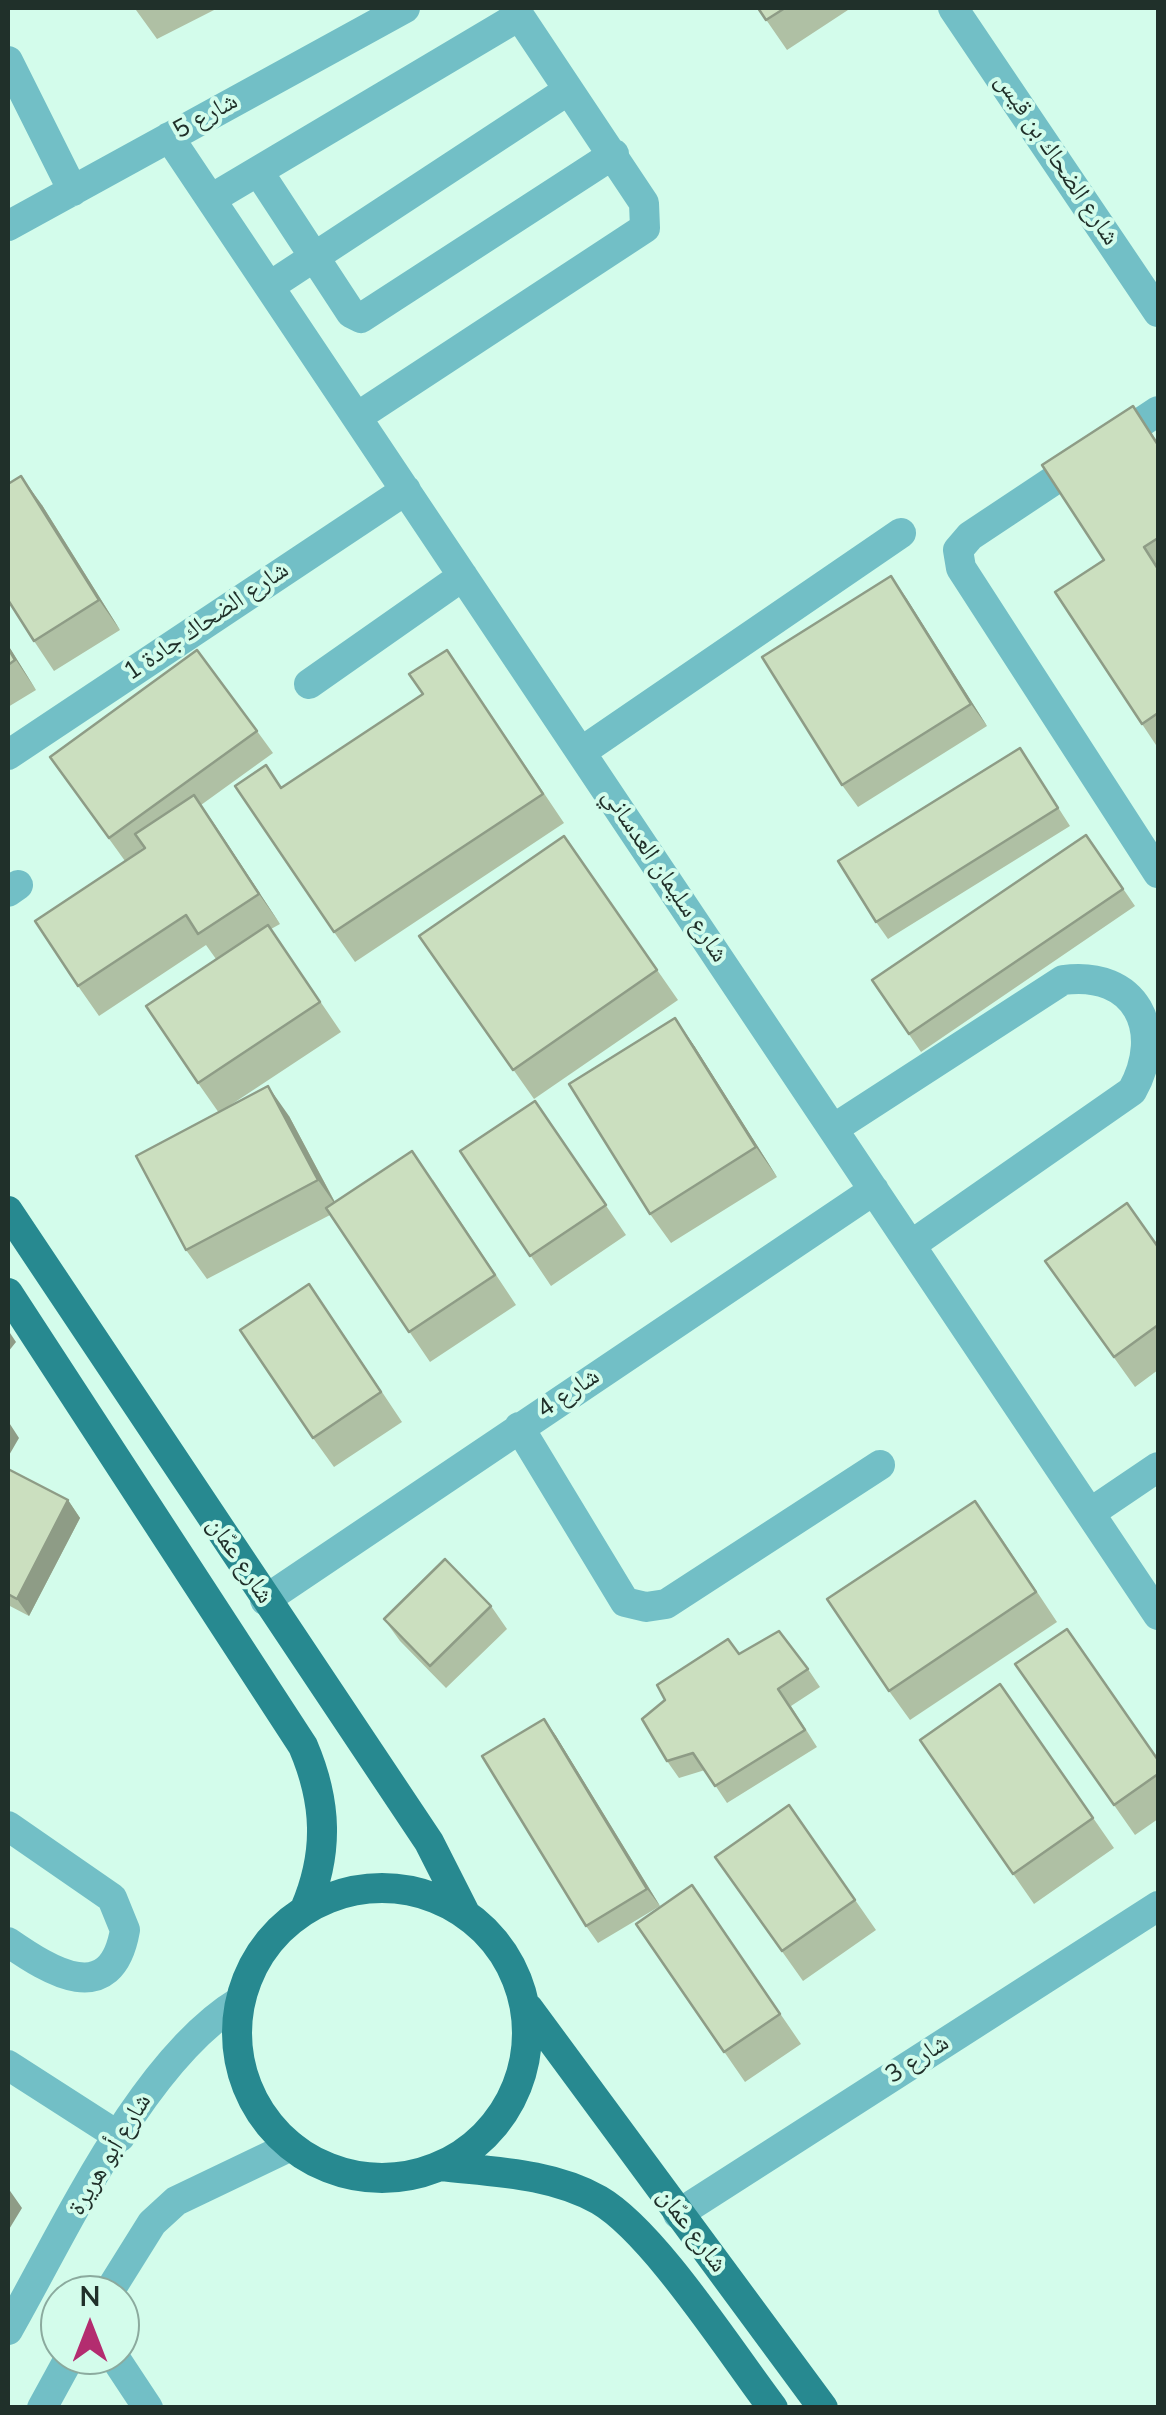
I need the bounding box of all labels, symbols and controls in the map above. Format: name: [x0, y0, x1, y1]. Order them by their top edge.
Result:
street label: شارع الضحاك بن قيس: [987, 68, 1125, 252]
street label: شارع 5: [169, 87, 243, 147]
street label: شارع الضحاك جادة 1: [119, 556, 295, 688]
street label: شارع سليمان العدساني: [595, 783, 733, 969]
street label: شارع 4: [532, 1362, 606, 1426]
street label: شارع عمّان: [199, 1512, 279, 1610]
street label: شارع 3: [881, 2029, 955, 2091]
street label: شارع أبو هريرة: [63, 2089, 159, 2221]
street label: شارع عمّان: [650, 2183, 732, 2279]
north arrow: [40, 2275, 140, 2375]
text: N: [80, 2278, 100, 2316]

